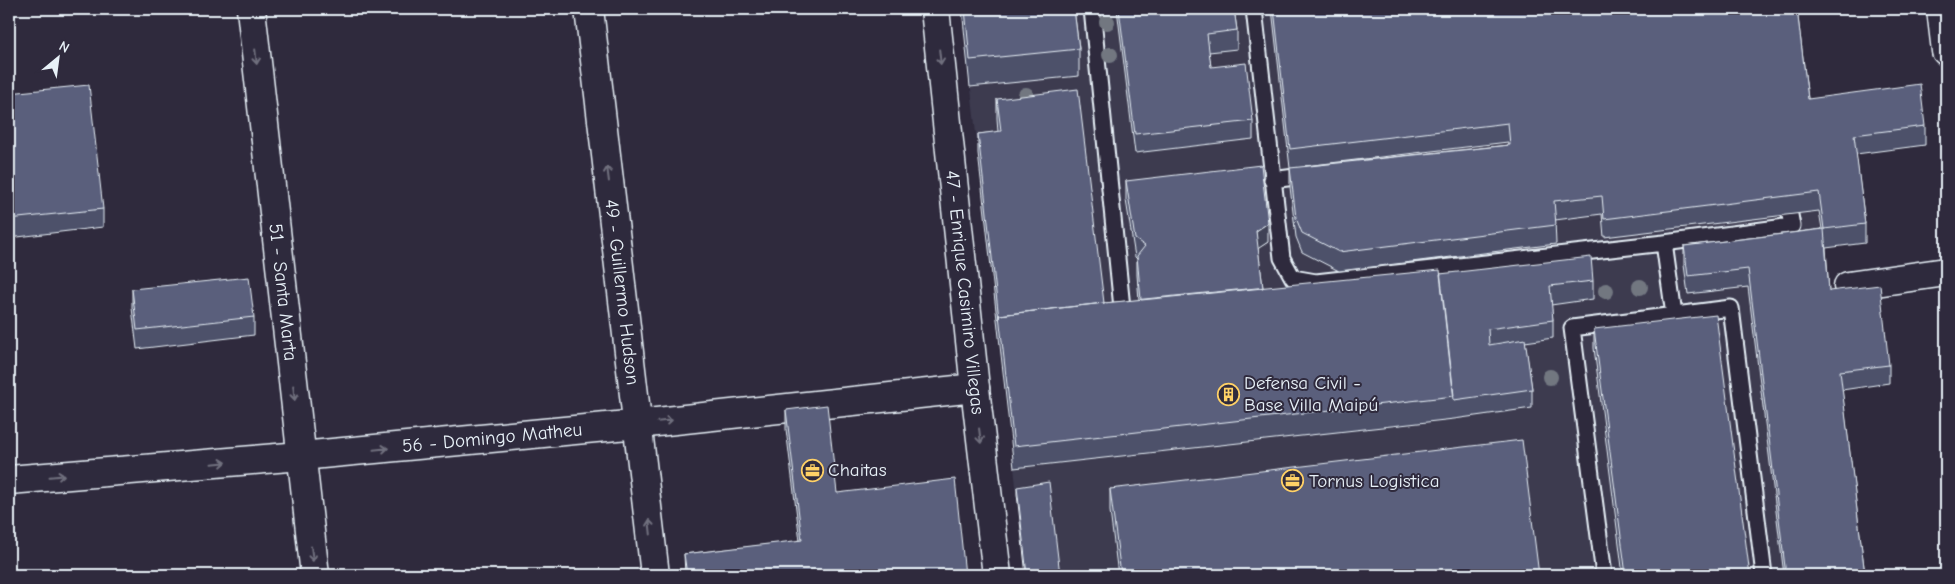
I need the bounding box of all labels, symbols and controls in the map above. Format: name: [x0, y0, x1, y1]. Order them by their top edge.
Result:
north arrow: [32, 32, 82, 82]
text: N: [56, 37, 72, 57]
one-way arrow: [251, 49, 261, 65]
one-way arrow: [935, 49, 945, 65]
one-way arrow: [603, 167, 613, 183]
street label: 47 - Enrique Casimiro Villegas: [941, 169, 989, 416]
street label: 49 - Guillermo Hudson: [600, 198, 644, 386]
street label: 51 - Santa Marta: [264, 222, 302, 362]
place label: Defensa Civil - Base Villa Maipú: [1244, 372, 1378, 416]
building icon: Defensa Civil - Base Villa Maipú: [1216, 382, 1240, 406]
one-way arrow: [289, 384, 299, 400]
one-way arrow: [657, 416, 673, 426]
street label: 56 - Domingo Matheu: [401, 418, 583, 457]
one-way arrow: [975, 428, 985, 444]
one-way arrow: [373, 444, 389, 453]
one-way arrow: [211, 458, 227, 468]
office icon: Chaitas: [800, 458, 824, 482]
place label: Chaitas: [828, 459, 887, 481]
office icon: Tornus Logistica: [1281, 469, 1305, 493]
place label: Tornus Logistica: [1309, 470, 1439, 492]
one-way arrow: [49, 471, 65, 481]
one-way arrow: [645, 519, 655, 535]
one-way arrow: [307, 546, 317, 562]

